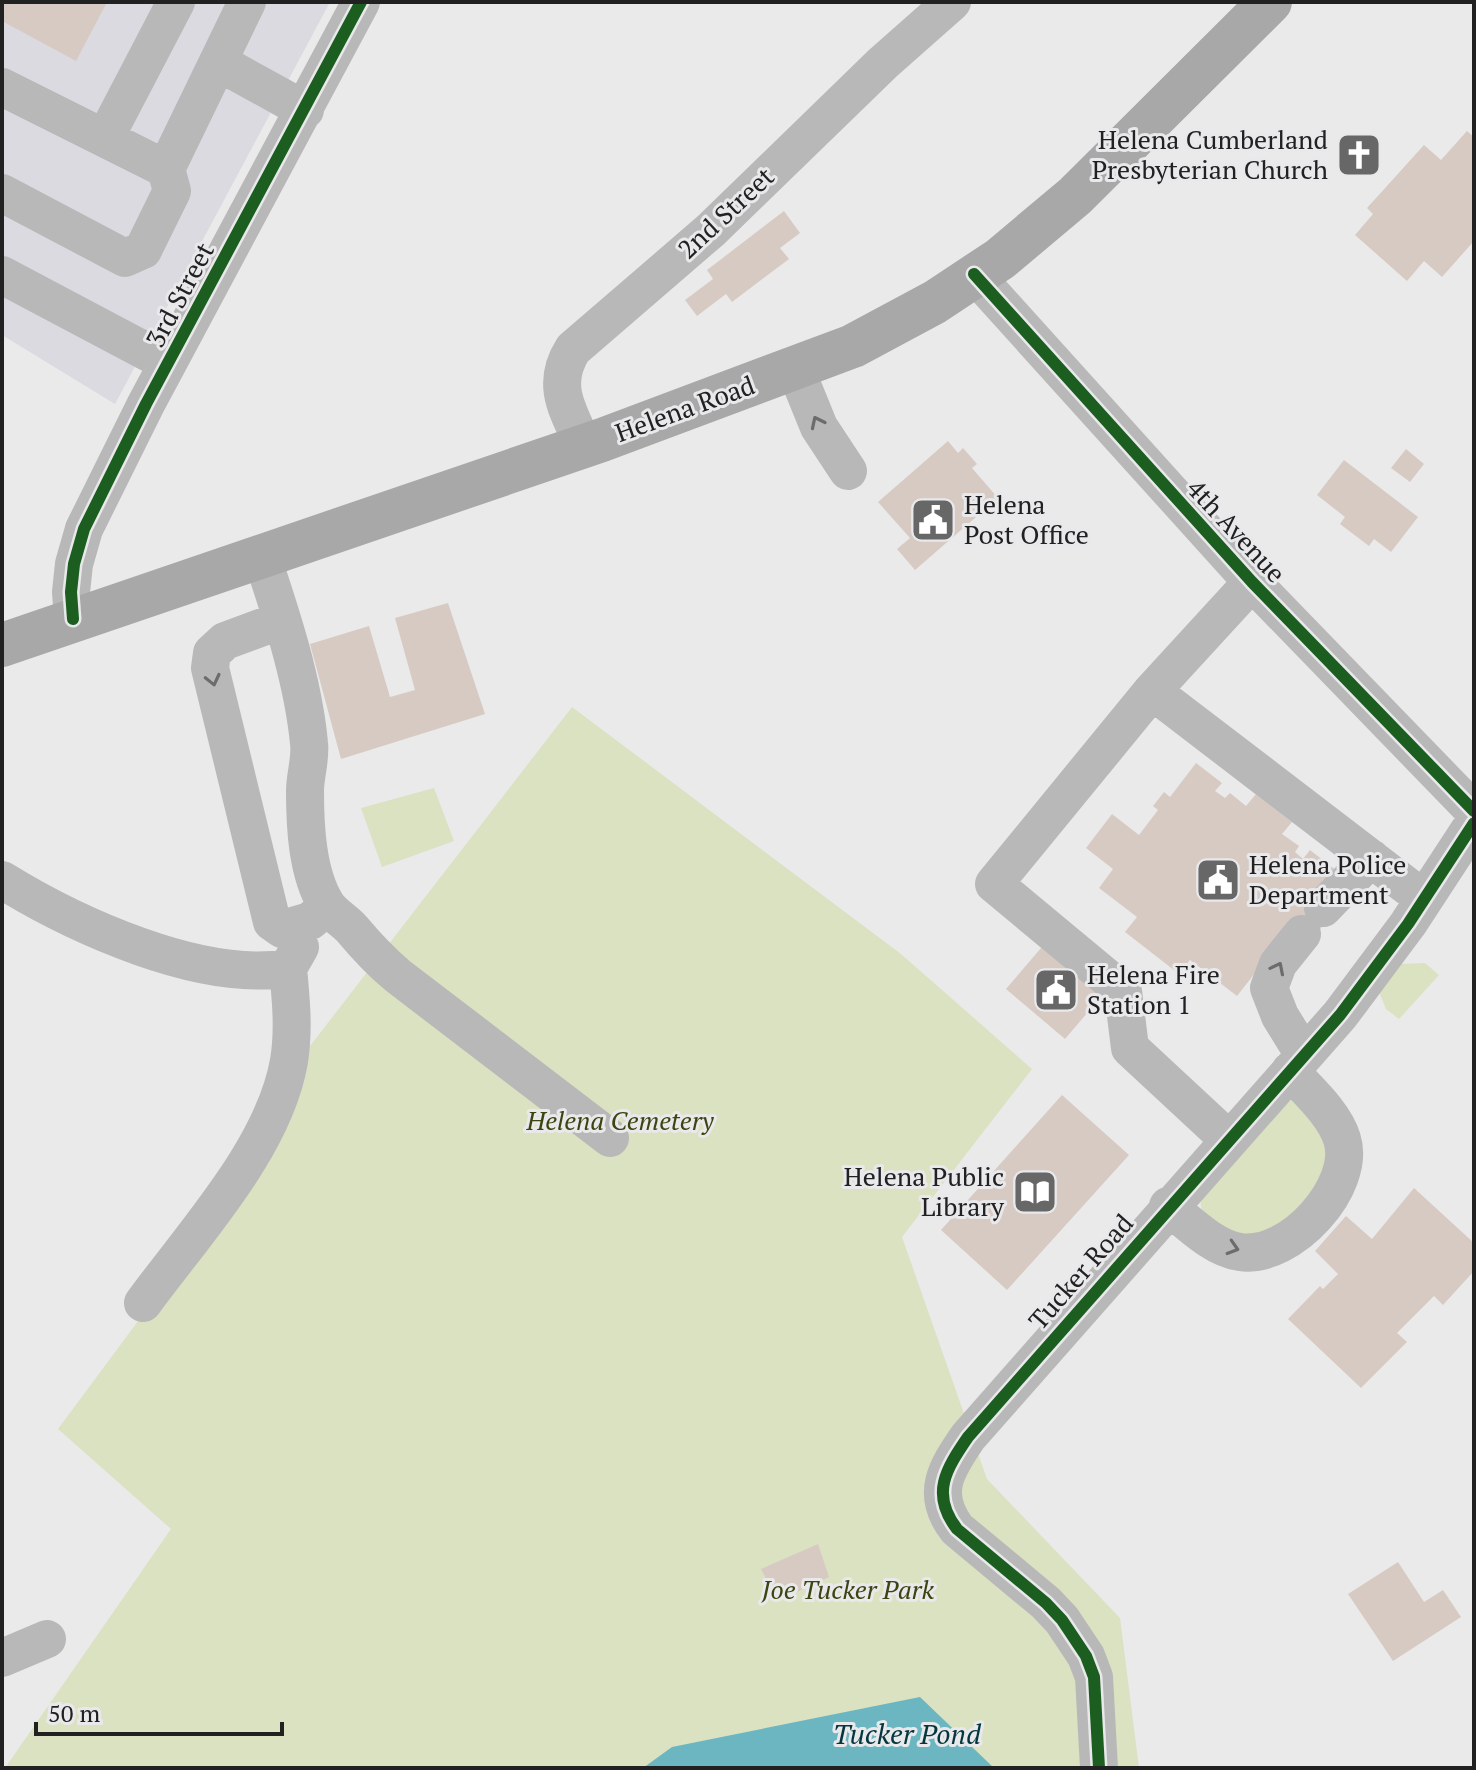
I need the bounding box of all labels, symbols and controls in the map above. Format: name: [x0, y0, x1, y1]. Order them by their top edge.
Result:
place label: Helena Cumberland Presbyterian Church: [1092, 122, 1328, 186]
church icon: Helena Cumberland Presbyterian Church: [1335, 131, 1383, 179]
street label: 2nd Street: [670, 159, 781, 265]
street label: 3rd Street: [137, 236, 221, 353]
street label: Helena Road: [610, 367, 759, 449]
one-way arrow: [811, 415, 827, 430]
street label: 4th Avenue: [1180, 471, 1293, 589]
place label: Helena Post Office: [964, 487, 1089, 551]
public building icon: Helena Post Office: [909, 496, 957, 544]
one-way arrow: [204, 673, 221, 687]
place label: Helena Police Department: [1249, 847, 1406, 911]
public building icon: Helena Police Department: [1194, 856, 1242, 904]
place label: Helena Fire Station 1: [1087, 957, 1220, 1021]
one-way arrow: [1268, 962, 1284, 976]
public building icon: Helena Fire Station 1: [1032, 966, 1080, 1014]
park label: Helena Cemetery: [526, 1103, 715, 1137]
place label: Helena Public Library: [844, 1159, 1005, 1223]
library icon: Helena Public Library: [1011, 1168, 1059, 1216]
street label: Tucker Road: [1021, 1206, 1140, 1336]
one-way arrow: [1225, 1239, 1239, 1255]
park label: Joe Tucker Park: [761, 1572, 935, 1606]
scale bar: [36, 1686, 282, 1736]
text: 50 m: [48, 1697, 100, 1729]
water label: Tucker Pond: [833, 1715, 982, 1752]

